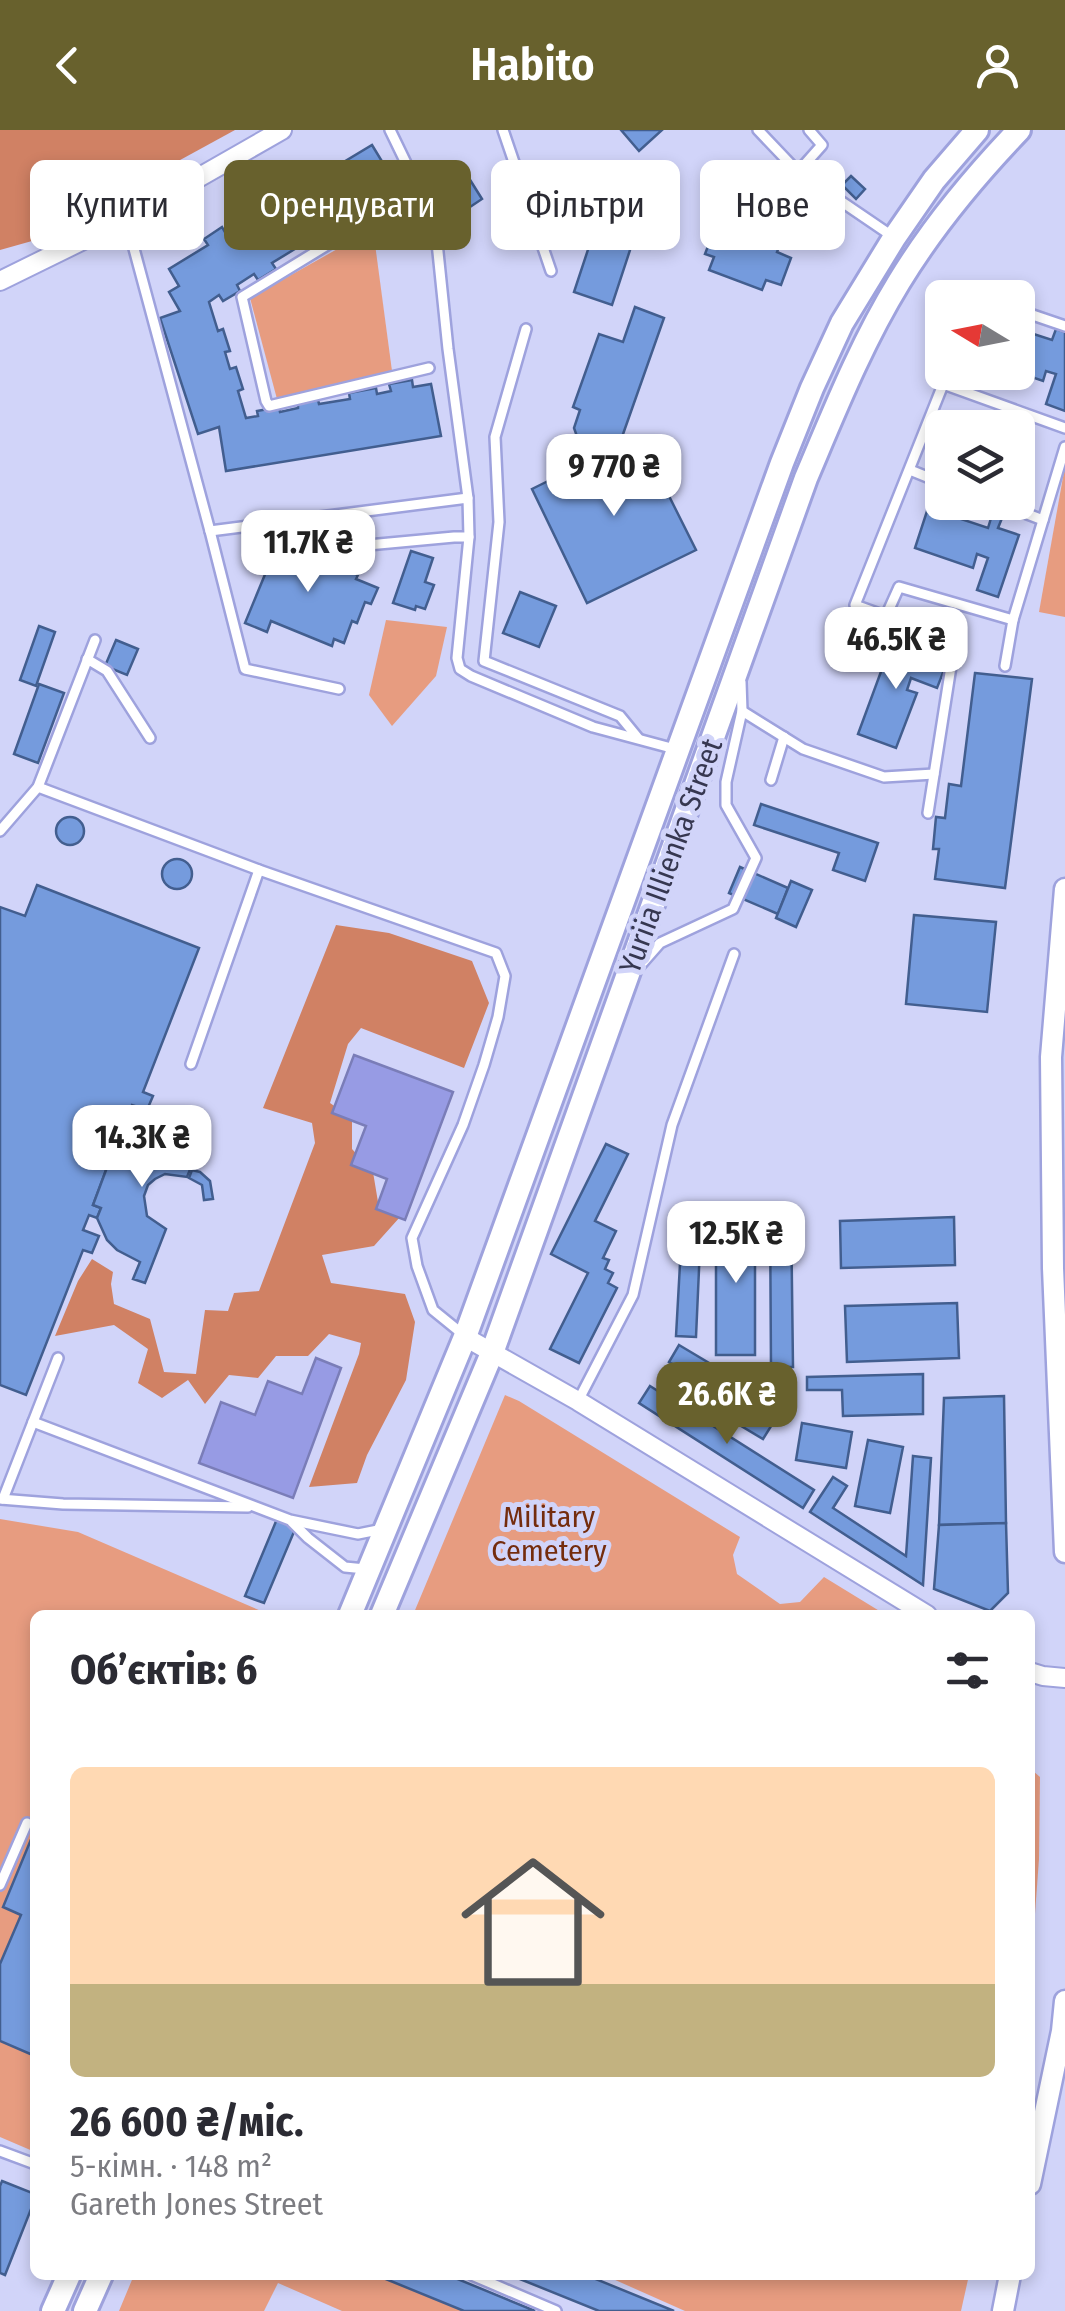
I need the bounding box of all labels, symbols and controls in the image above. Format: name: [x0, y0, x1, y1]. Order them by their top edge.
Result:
icon: back: [40, 38, 95, 93]
text: Habito: [470, 38, 595, 92]
icon: person: [970, 38, 1025, 93]
chip: Купити: [30, 160, 204, 250]
chip: Орендувати: [224, 160, 471, 250]
chip: Фільтри: [491, 160, 680, 250]
chip: Нове: [700, 160, 845, 250]
north arrow: [925, 280, 1035, 390]
map controls: [925, 280, 1035, 520]
button: layers: [925, 410, 1035, 520]
pin: 9 770 ₴: [522, 434, 706, 519]
text: 9 770 ₴: [568, 447, 660, 485]
pin: 11.7K ₴: [216, 510, 400, 595]
text: 11.7K ₴: [263, 523, 353, 561]
pin: 46.5K ₴: [804, 607, 988, 692]
text: 46.5K ₴: [847, 620, 945, 658]
street label: Yuriia Illienka Street: [612, 733, 730, 978]
pin: 14.3K ₴: [50, 1105, 234, 1190]
text: 14.3K ₴: [94, 1118, 190, 1156]
pin: 12.5K ₴: [644, 1201, 828, 1286]
text: 12.5K ₴: [689, 1214, 783, 1252]
pin: 26.6K ₴: [635, 1362, 819, 1447]
text: 26.6K ₴: [678, 1375, 776, 1413]
park label: Military Cemetery: [491, 1499, 607, 1569]
icon: filters: [940, 1643, 995, 1698]
text: Об’єктів: 6: [70, 1645, 257, 1695]
icon: home: [443, 1832, 623, 2012]
text: 26 600 ₴/міс.: [70, 2097, 304, 2147]
text: 5-кімн. · 148 m²: [70, 2147, 272, 2185]
text: Gareth Jones Street: [70, 2185, 323, 2223]

